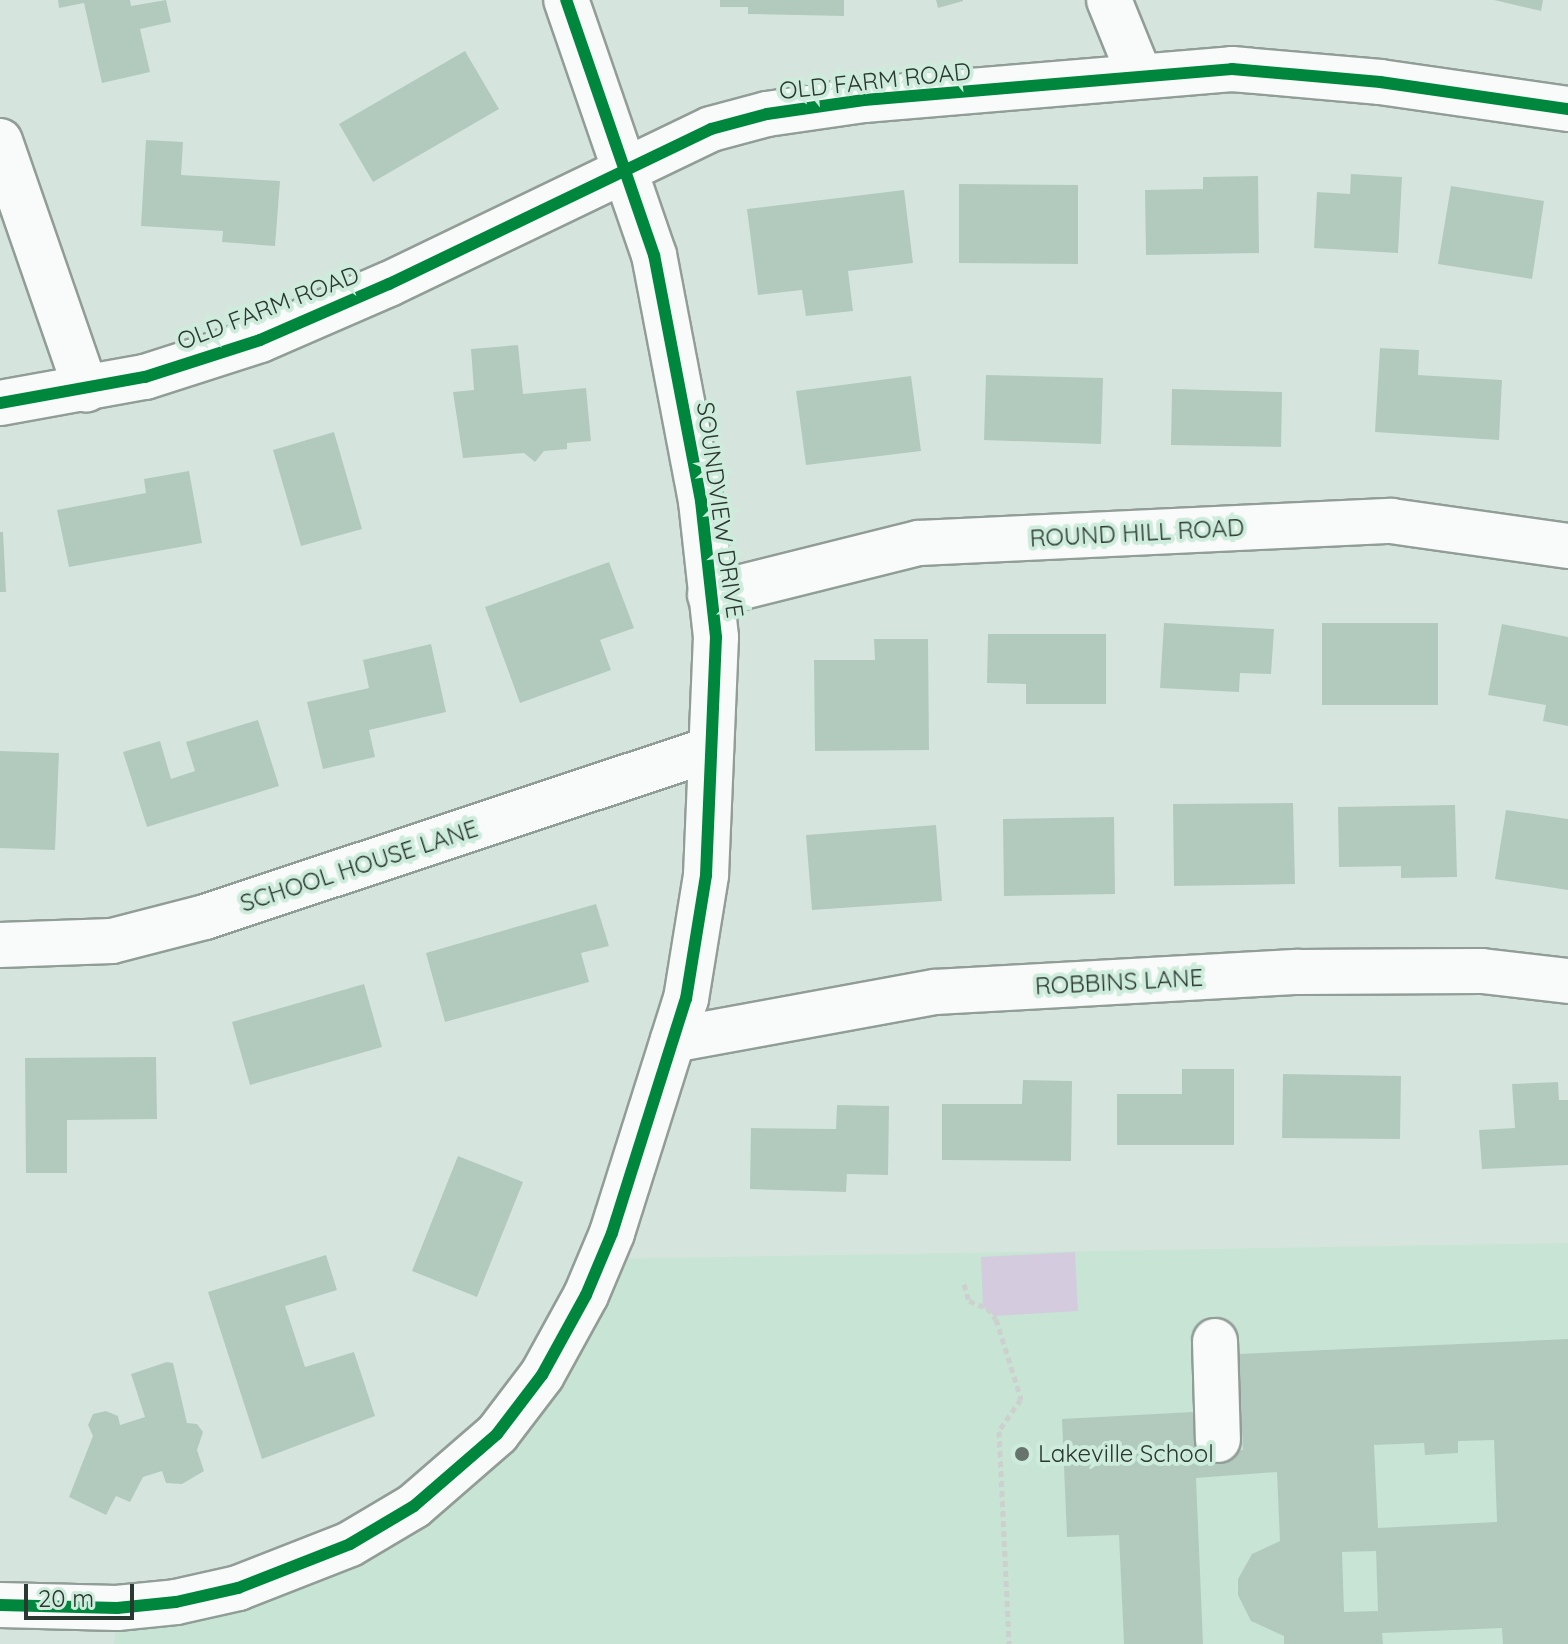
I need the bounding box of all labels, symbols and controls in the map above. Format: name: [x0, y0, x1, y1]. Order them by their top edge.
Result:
street label: OLD FARM ROAD: [778, 57, 972, 105]
street label: OLD FARM ROAD: [173, 260, 363, 356]
street label: SOUNDVIEW DRIVE: [691, 400, 749, 620]
street label: ROUND HILL ROAD: [1029, 513, 1245, 553]
street label: SCHOOL HOUSE LANE: [237, 814, 481, 918]
street label: ROBBINS LANE: [1034, 963, 1204, 1001]
place label: Lakeville School: [1038, 1440, 1214, 1468]
marker: Lakeville School: [1013, 1445, 1031, 1463]
scale bar: [28, 1568, 138, 1618]
text: 20 m: [38, 1583, 94, 1613]

